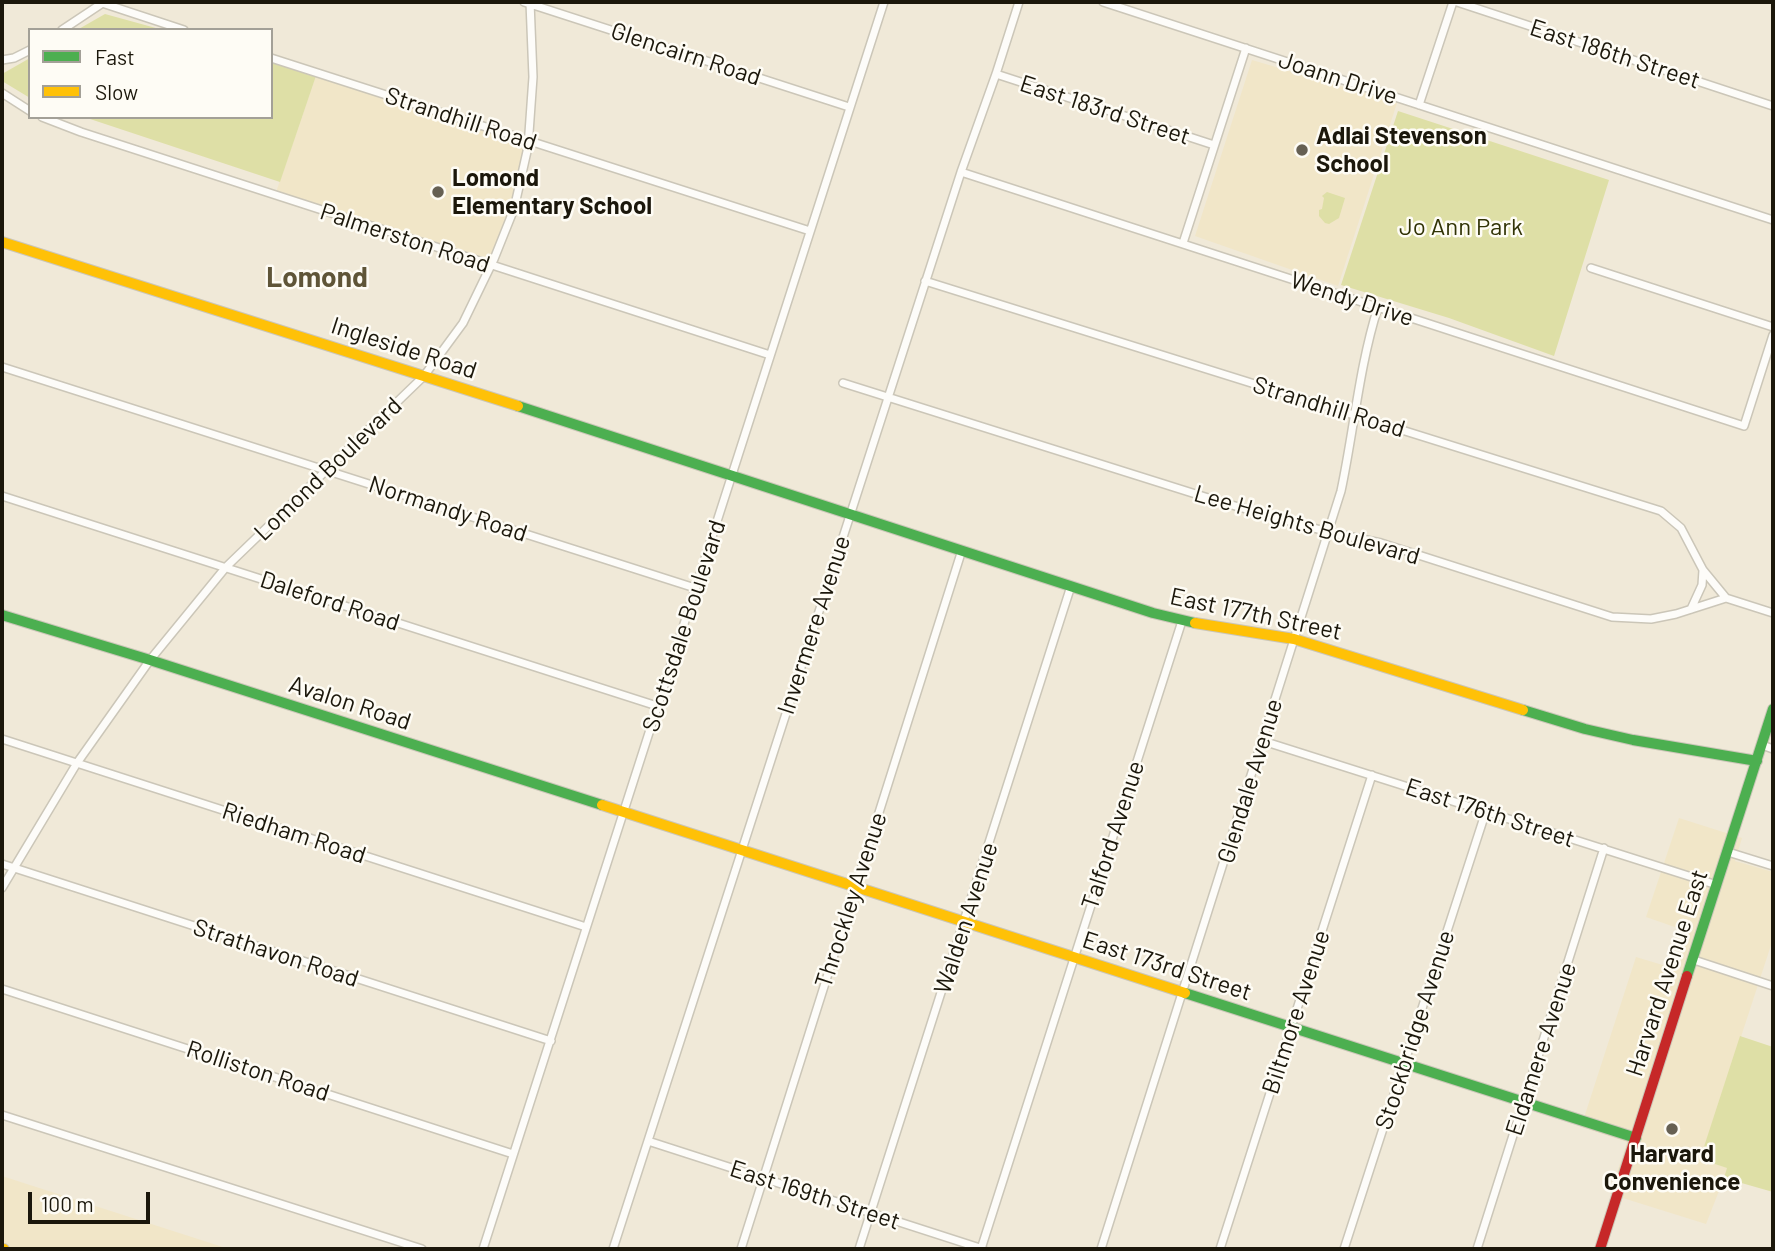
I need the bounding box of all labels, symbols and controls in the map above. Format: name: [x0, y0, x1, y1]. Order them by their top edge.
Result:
street label: East 186th Street: [1526, 13, 1704, 95]
street label: Glencairn Road: [607, 16, 765, 92]
legend: [28, 28, 273, 119]
text: Fast: [95, 44, 135, 69]
street label: Joann Drive: [1275, 45, 1401, 111]
street label: East 183rd Street: [1016, 69, 1194, 151]
text: Slow: [95, 79, 138, 104]
street label: Strandhill Road: [382, 81, 540, 157]
place label: Adlai Stevenson School: [1316, 122, 1487, 178]
marker: Adlai Stevenson School: [1294, 142, 1310, 158]
place label: Lomond Elementary School: [452, 164, 652, 220]
marker: Lomond Elementary School: [430, 184, 446, 200]
street label: Palmerston Road: [316, 197, 494, 279]
park label: Jo Ann Park: [1399, 213, 1523, 241]
district label: Lomond: [266, 261, 368, 295]
street label: Wendy Drive: [1287, 266, 1417, 332]
street label: Ingleside Road: [328, 311, 480, 385]
street label: Strandhill Road: [1249, 370, 1409, 444]
street label: Lomond Boulevard: [248, 391, 408, 547]
street label: Normandy Road: [365, 470, 531, 548]
street label: Lee Heights Boulevard: [1191, 479, 1423, 571]
street label: Scottsdale Boulevard: [636, 516, 732, 736]
street label: Invermere Avenue: [772, 532, 856, 718]
street label: Daleford Road: [257, 565, 403, 637]
street label: East 177th Street: [1167, 582, 1345, 646]
street label: Avalon Road: [285, 670, 415, 736]
street label: Glendale Avenue: [1211, 695, 1289, 867]
street label: Talford Avenue: [1075, 757, 1151, 913]
street label: East 176th Street: [1402, 772, 1578, 854]
street label: Riedham Road: [218, 796, 370, 870]
street label: Throckley Avenue: [809, 809, 893, 991]
street label: Walden Avenue: [928, 839, 1004, 997]
street label: Harvard Avenue East: [1620, 866, 1714, 1080]
street label: Strathavon Road: [190, 913, 362, 993]
street label: East 173rd Street: [1079, 925, 1255, 1007]
street label: Biltmore Avenue: [1256, 926, 1336, 1098]
street label: Stockbridge Avenue: [1369, 927, 1461, 1133]
street label: Eldamere Avenue: [1499, 959, 1583, 1139]
street label: Rolliston Road: [183, 1034, 333, 1108]
marker: Harvard Convenience: [1664, 1121, 1680, 1137]
place label: Harvard Convenience: [1604, 1140, 1740, 1196]
street label: East 169th Street: [726, 1154, 904, 1236]
scale bar: [32, 1178, 154, 1222]
text: 100 m: [41, 1191, 94, 1216]

